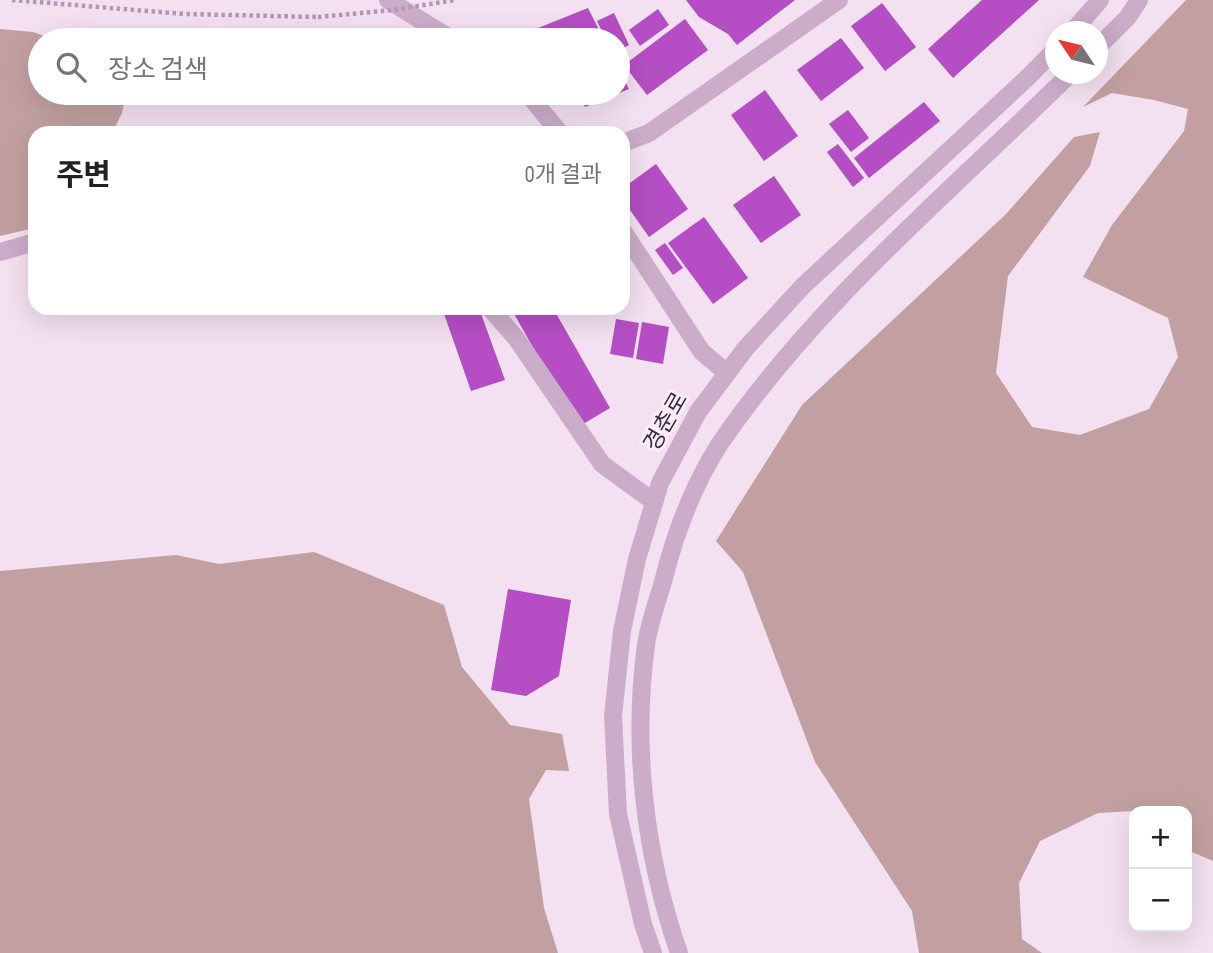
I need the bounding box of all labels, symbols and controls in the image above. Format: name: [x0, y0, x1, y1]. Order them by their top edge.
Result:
north arrow: [1045, 21, 1108, 84]
search box: [28, 28, 630, 105]
icon: search: [52, 48, 90, 86]
text: 장소 검색: [108, 55, 208, 86]
text: 주변: [56, 158, 111, 194]
text: 0개 결과: [525, 161, 602, 189]
street label: 경춘로: [638, 388, 694, 456]
map controls: [1129, 806, 1192, 932]
button: +: [1129, 806, 1192, 869]
button: −: [1129, 869, 1192, 932]

